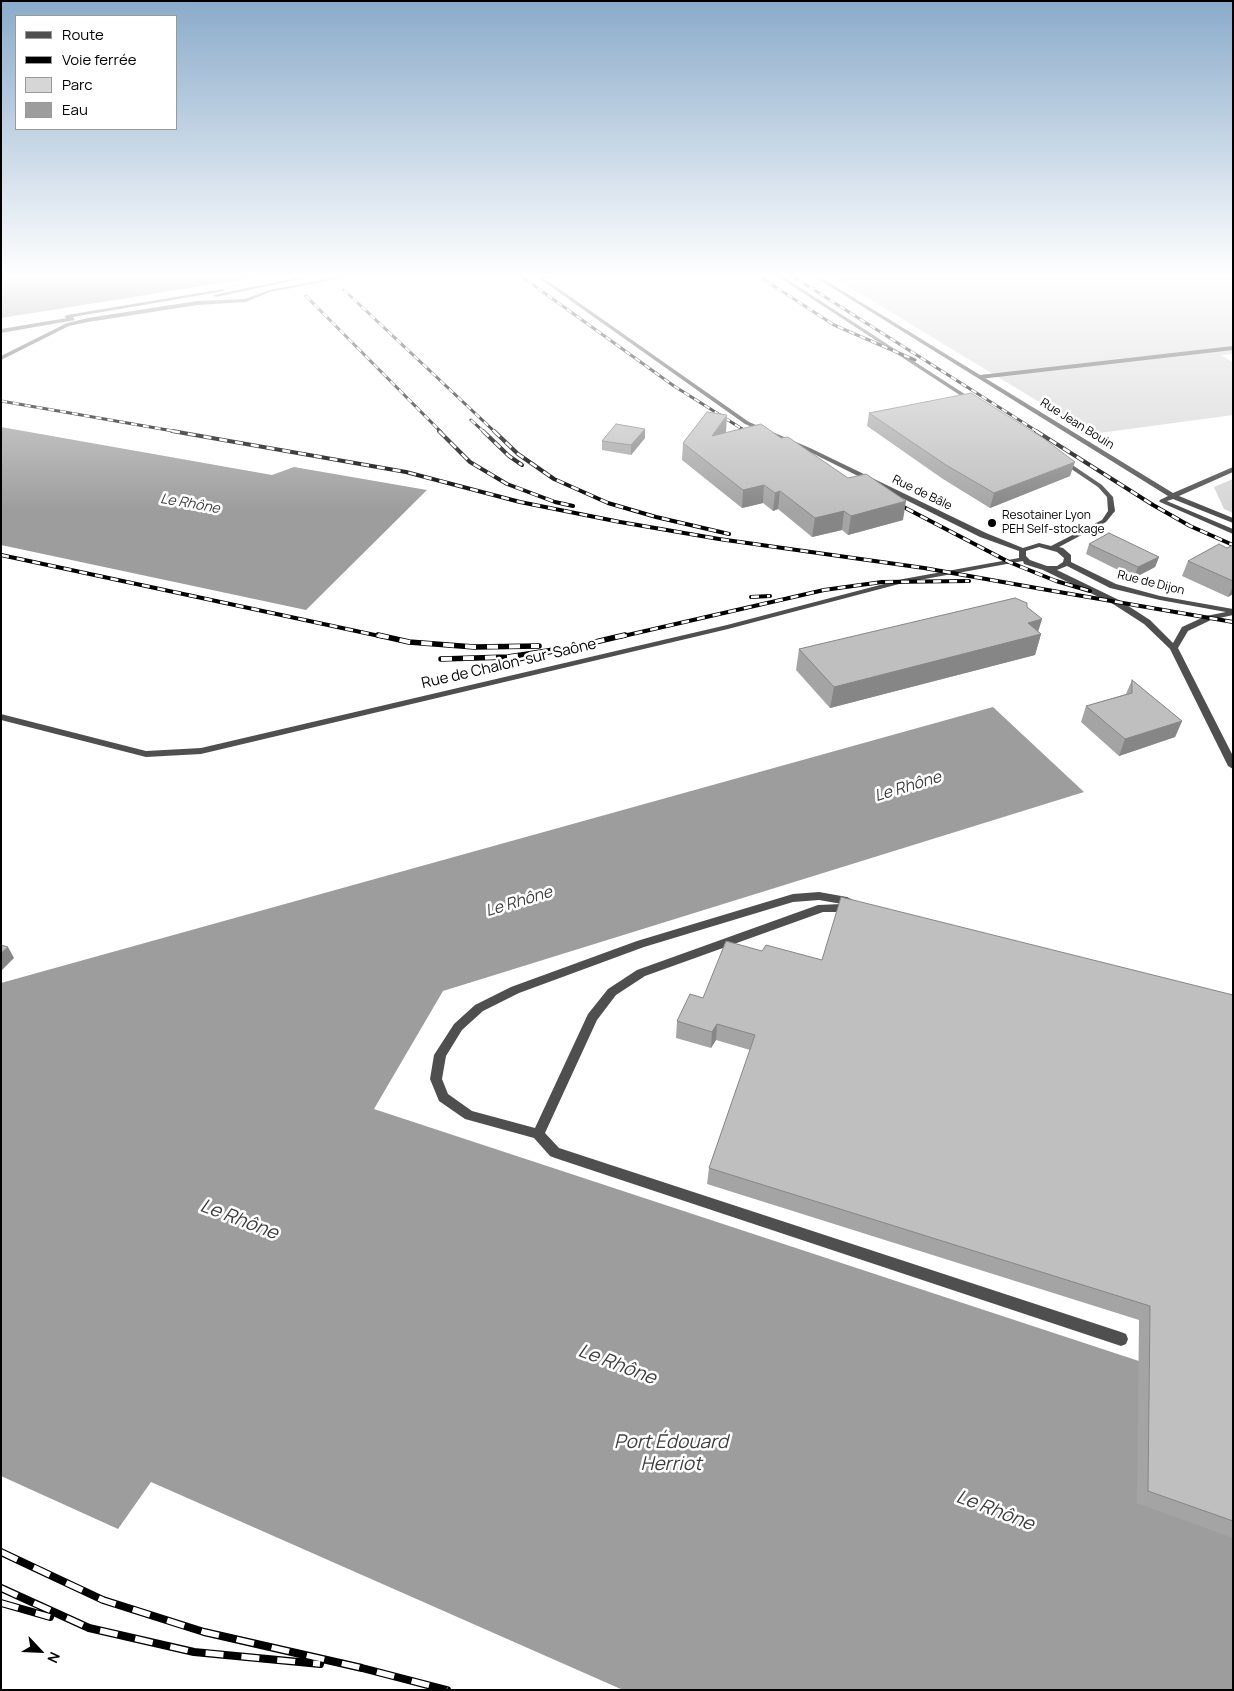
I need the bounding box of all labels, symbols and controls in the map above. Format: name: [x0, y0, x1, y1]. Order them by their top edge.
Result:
legend: [15, 15, 178, 130]
text: Route: [62, 24, 104, 45]
text: Voie ferrée: [62, 49, 136, 70]
text: Parc: [62, 74, 93, 95]
text: Eau: [62, 99, 88, 120]
street label: Rue Jean Bouin: [1037, 396, 1117, 452]
street label: Rue de Bâle: [890, 472, 954, 514]
water label: Le Rhône: [159, 491, 221, 517]
place label: Resotainer Lyon PEH Self-stockage: [1002, 509, 1105, 537]
marker: Resotainer Lyon PEH Self-stockage: [986, 517, 998, 529]
street label: Rue de Dijon: [1116, 568, 1186, 598]
street label: Rue de Chalon-sur-Saône: [420, 635, 598, 693]
water label: Le Rhône: [872, 768, 944, 806]
water label: Le Rhône: [483, 883, 555, 921]
water label: Le Rhône: [197, 1195, 281, 1245]
water label: Le Rhône: [575, 1340, 659, 1390]
water label: Port Édouard Herriot: [614, 1432, 728, 1476]
water label: Le Rhône: [953, 1486, 1037, 1536]
north arrow: [15, 1626, 65, 1676]
text: N: [43, 1649, 65, 1666]

